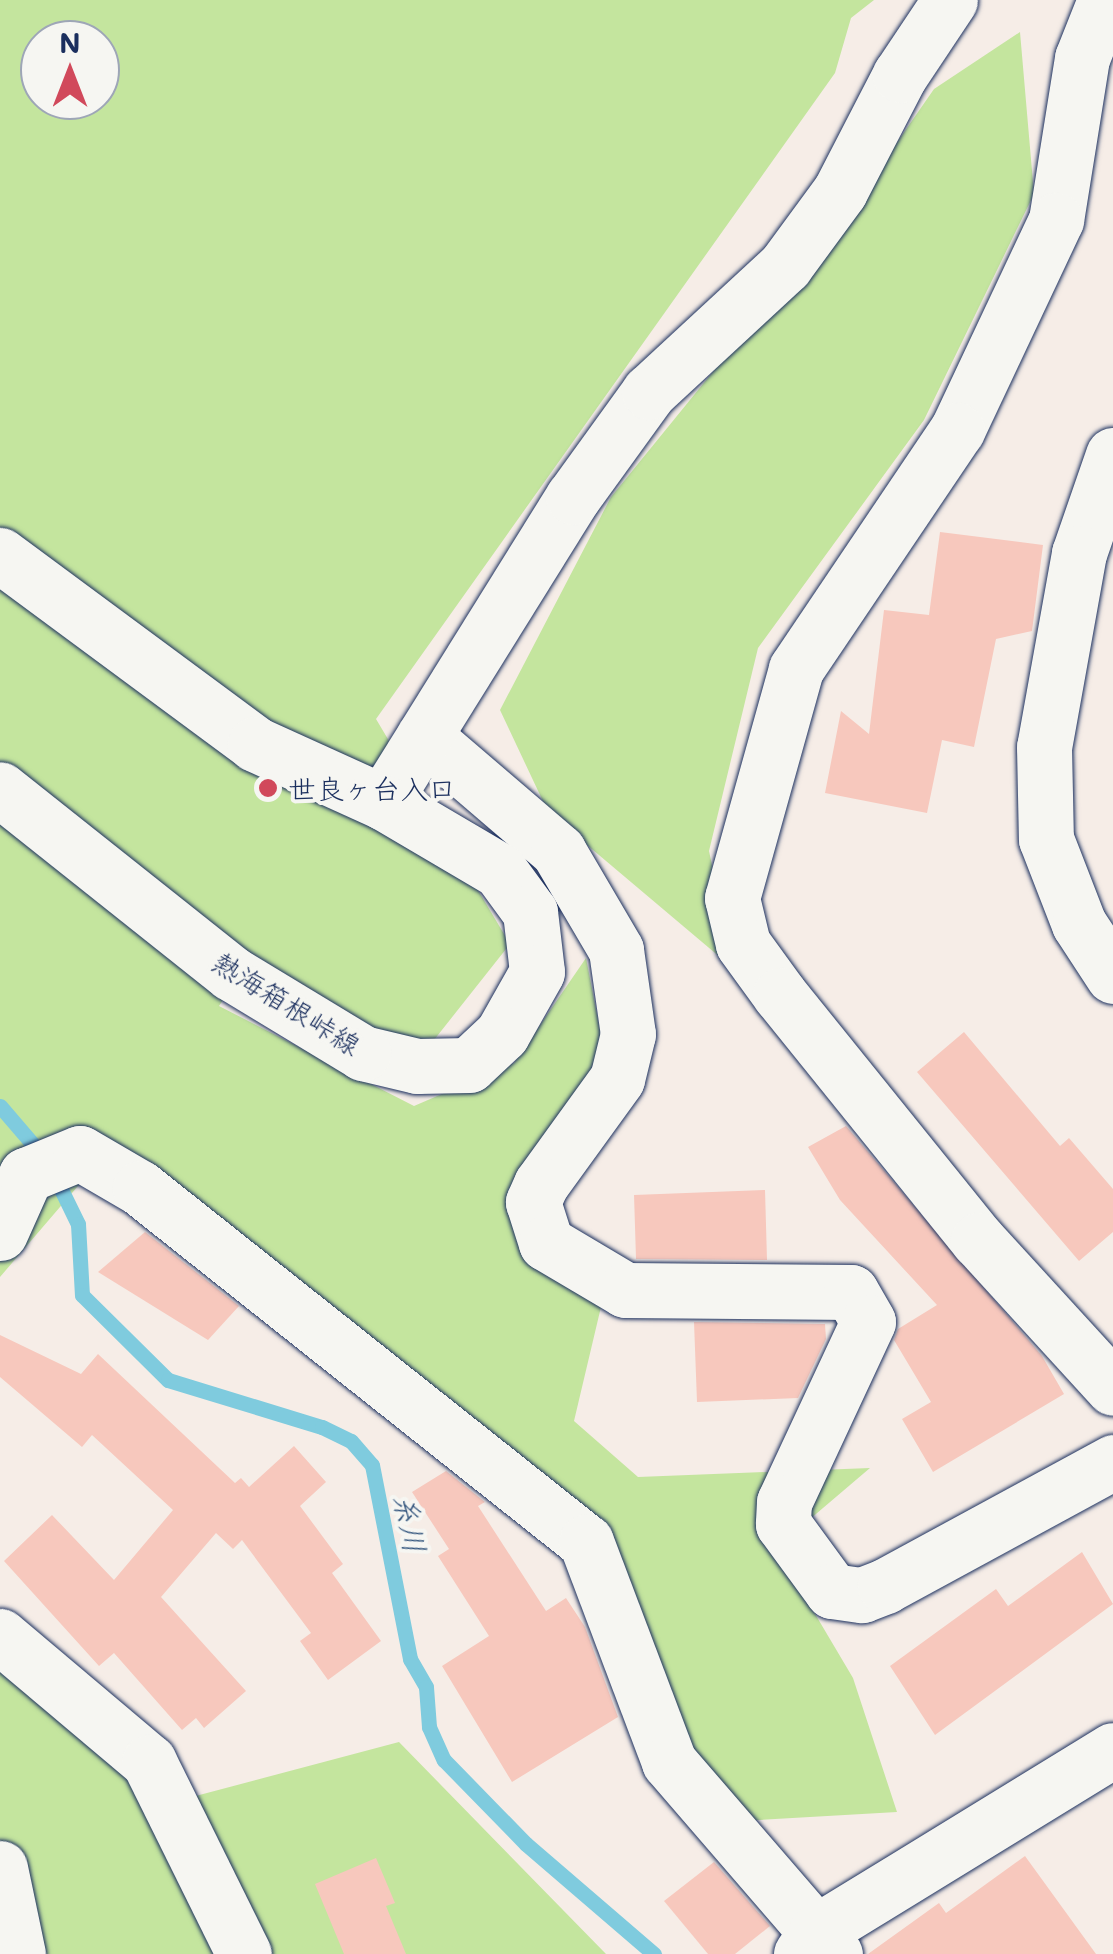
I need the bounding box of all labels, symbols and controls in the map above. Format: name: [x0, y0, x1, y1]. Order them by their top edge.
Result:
north arrow: [20, 20, 120, 120]
text: N: [59, 24, 81, 60]
place label: 世良ヶ台入口: [288, 771, 456, 805]
marker: 世良ヶ台入口: [257, 777, 279, 799]
street label: 熱海箱根峠線: [207, 944, 367, 1062]
water label: 糸川: [388, 1490, 434, 1556]

